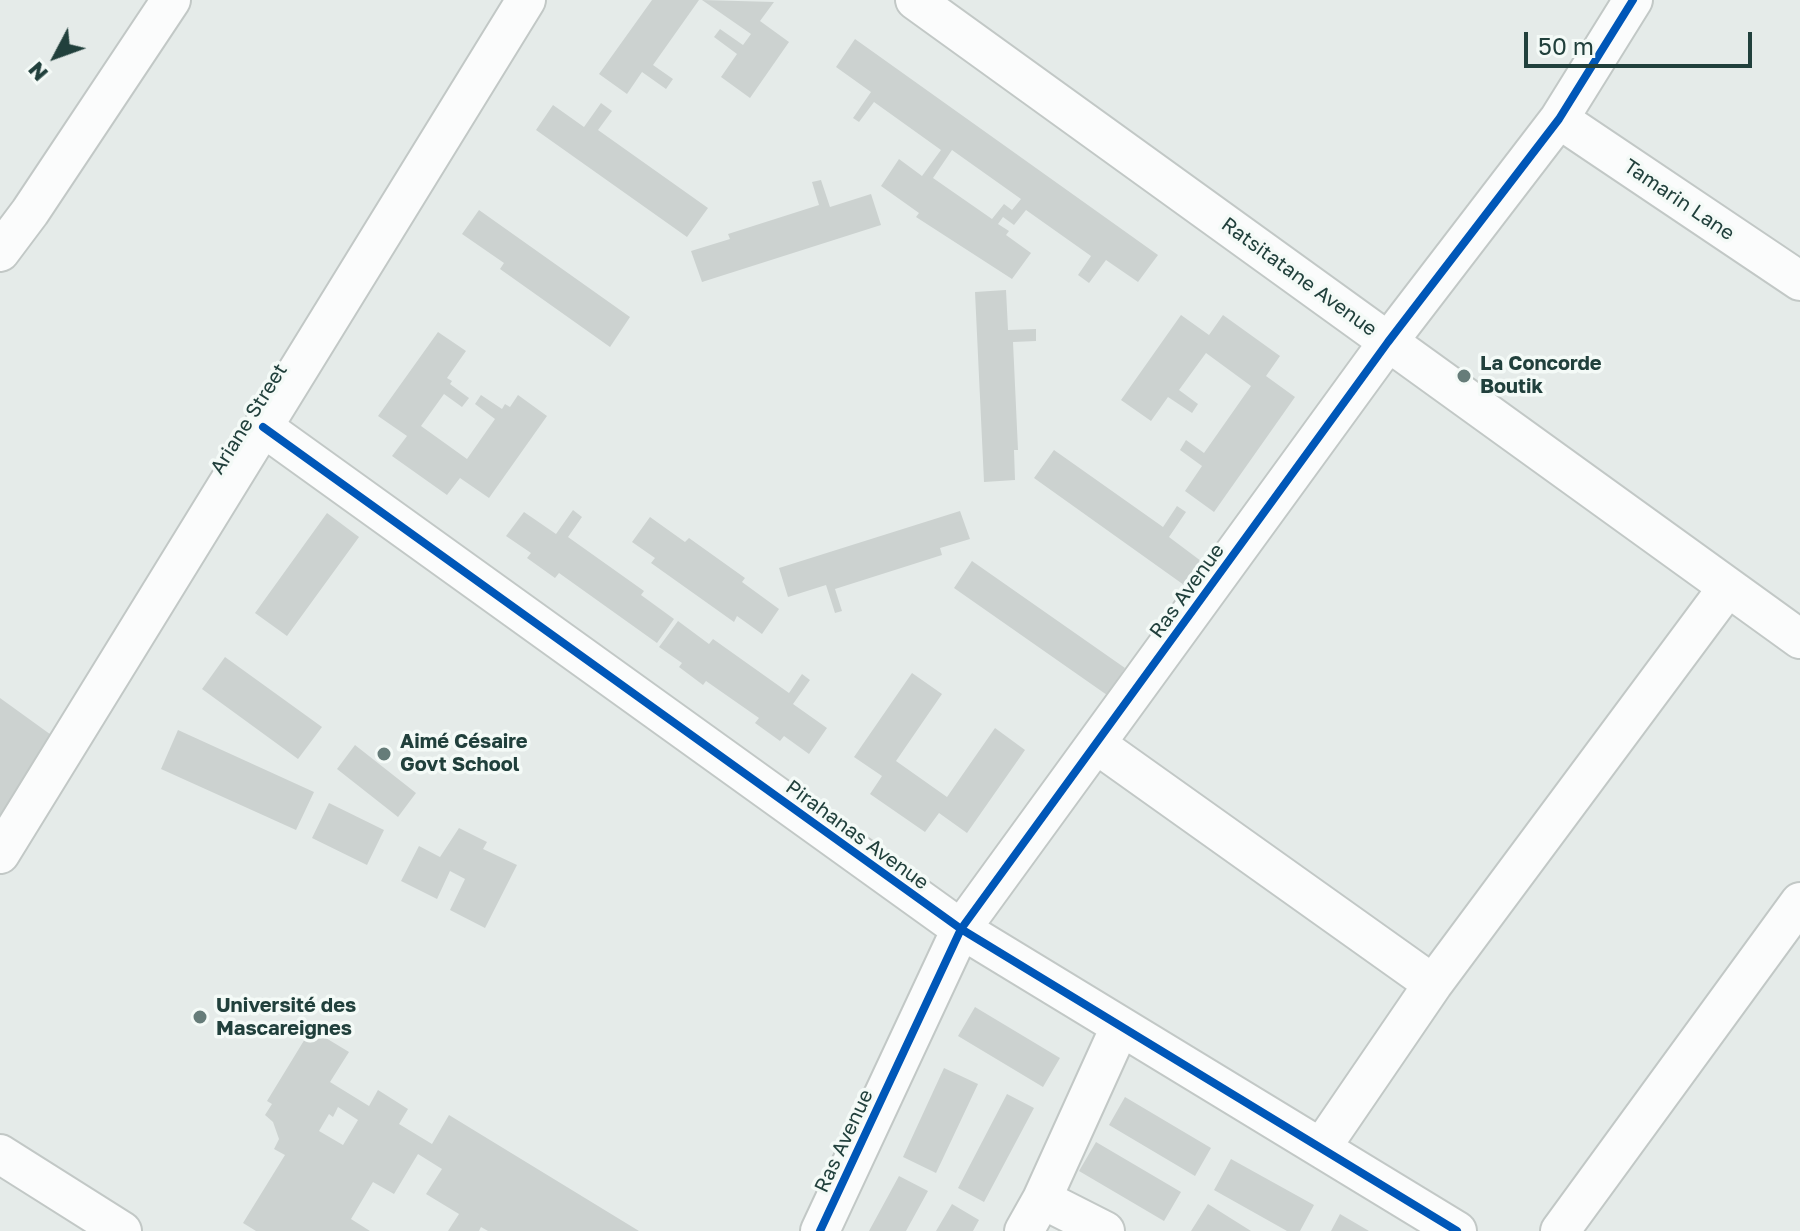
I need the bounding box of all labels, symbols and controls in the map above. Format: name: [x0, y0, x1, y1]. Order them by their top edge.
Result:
north arrow: [16, 16, 96, 96]
scale bar: [1528, 16, 1756, 66]
text: 50 m: [1538, 31, 1594, 60]
text: N: [22, 57, 53, 87]
street label: Tamarin Lane: [1619, 154, 1739, 246]
street label: Ratsitatane Avenue: [1217, 213, 1381, 341]
place label: La Concorde Boutik: [1480, 352, 1602, 399]
street label: Ariane Street: [205, 359, 293, 479]
marker: La Concorde Boutik: [1455, 367, 1473, 385]
street label: Ras Avenue: [1145, 539, 1229, 643]
place label: Aimé Césaire Govt School: [400, 730, 528, 777]
marker: Aimé Césaire Govt School: [375, 745, 393, 763]
street label: Pirahanas Avenue: [781, 775, 933, 895]
place label: Université des Mascareignes: [216, 994, 356, 1041]
marker: Université des Mascareignes: [191, 1008, 209, 1026]
street label: Ras Avenue: [810, 1086, 878, 1196]

